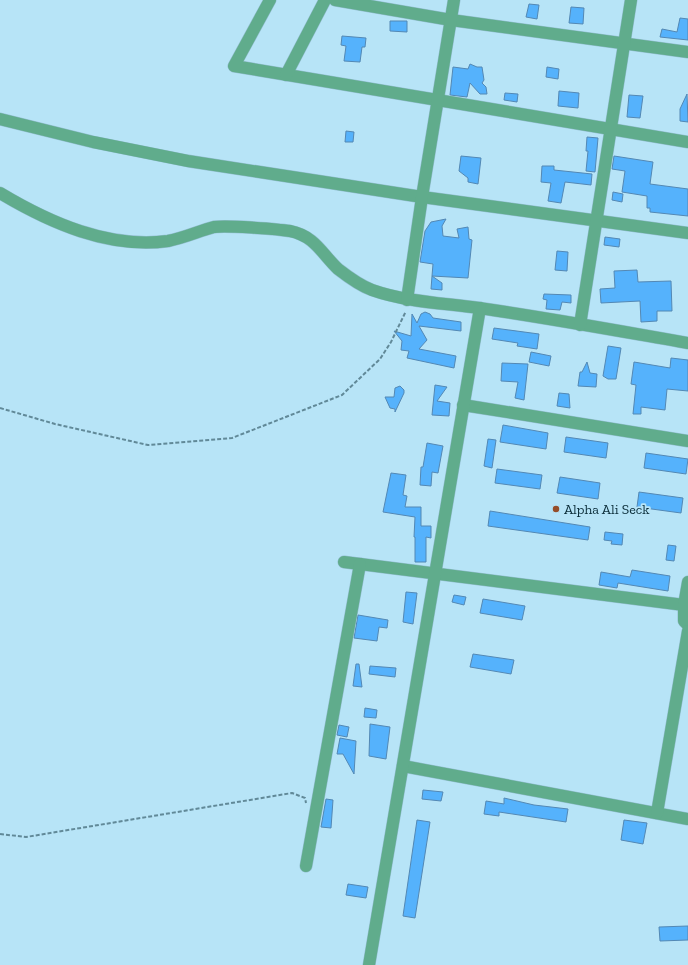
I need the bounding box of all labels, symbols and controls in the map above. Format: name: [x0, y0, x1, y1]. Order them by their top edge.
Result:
place label: Alpha Ali Seck: [564, 501, 650, 518]
marker: Alpha Ali Seck: [551, 504, 561, 514]

